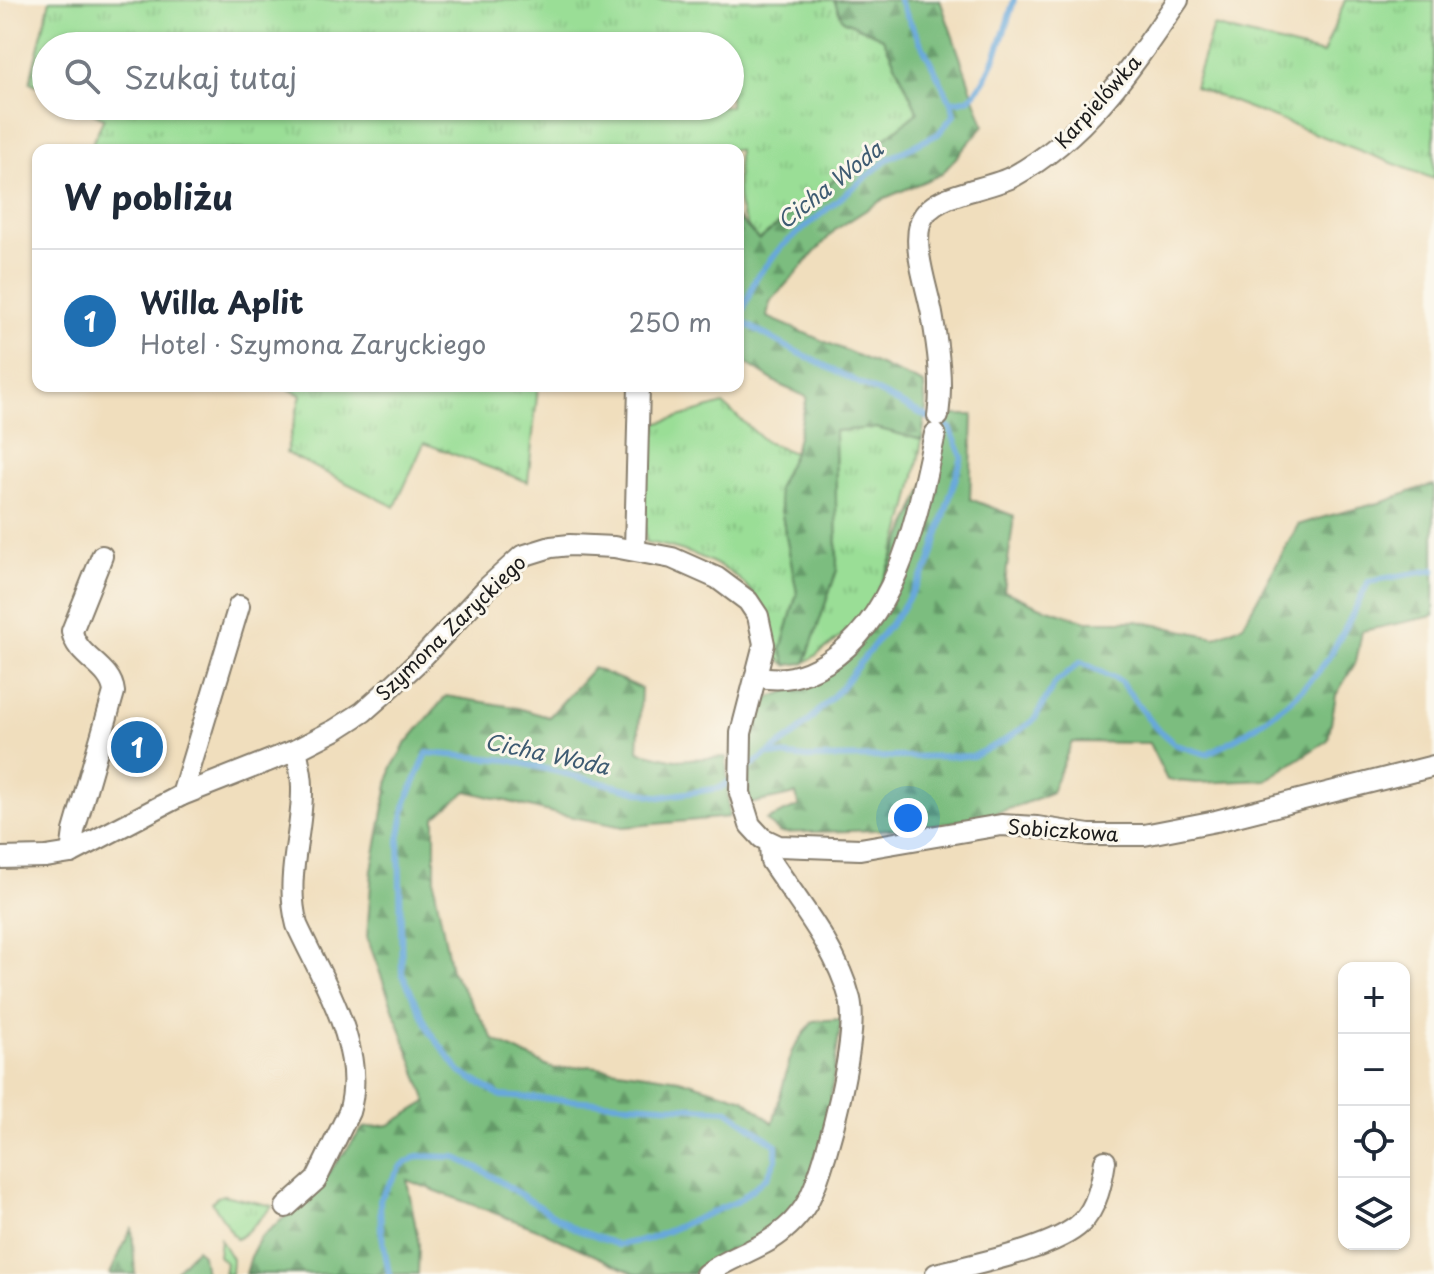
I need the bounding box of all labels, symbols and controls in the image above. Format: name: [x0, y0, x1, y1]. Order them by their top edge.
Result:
search box: [32, 32, 744, 120]
street label: Karpielówka: [1047, 48, 1148, 155]
icon: search: [60, 54, 104, 98]
text: Szukaj tutaj: [124, 54, 297, 99]
water label: Cicha Woda: [769, 131, 890, 236]
text: W pobliżu: [64, 170, 233, 222]
text: Willa Aplit: [140, 279, 304, 324]
text: 1: [84, 302, 96, 341]
text: 250 m: [628, 302, 712, 341]
text: Hotel · Szymona Zaryckiego: [140, 324, 486, 363]
street label: Szymona Zaryckiego: [368, 547, 532, 707]
pin: 1: [111, 717, 163, 777]
water label: Cicha Woda: [482, 723, 613, 782]
your location: [888, 798, 928, 838]
street label: Sobiczkowa: [1007, 811, 1120, 849]
map controls: [1338, 962, 1410, 1250]
button: +: [1338, 962, 1410, 1034]
button: −: [1338, 1034, 1410, 1106]
button: locate: [1338, 1106, 1410, 1178]
button: layers: [1338, 1178, 1410, 1250]

